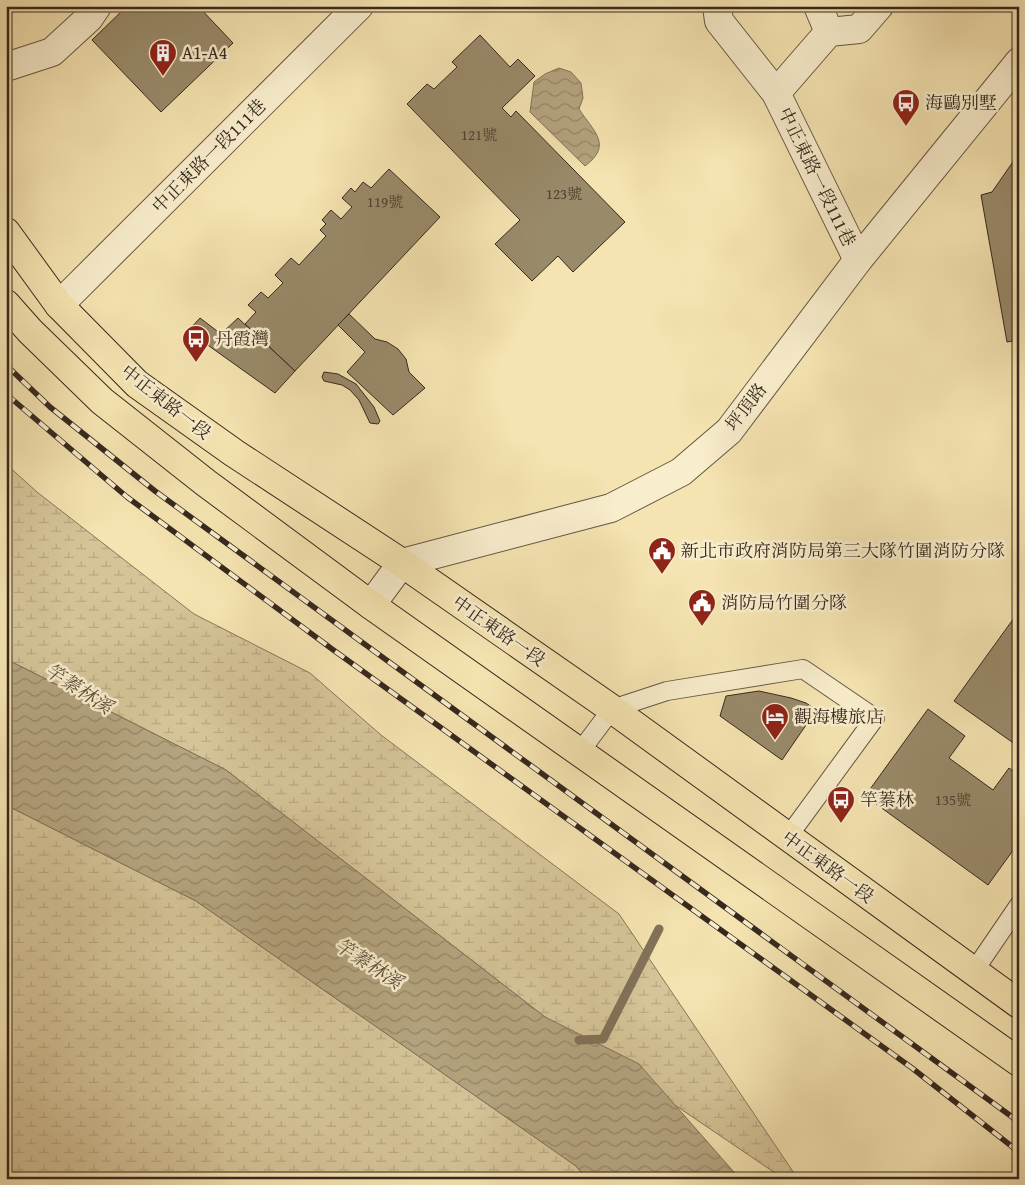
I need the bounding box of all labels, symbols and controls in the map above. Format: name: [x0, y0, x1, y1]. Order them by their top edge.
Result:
building icon: A1-A4: [148, 38, 178, 77]
place label: A1-A4: [182, 39, 227, 66]
bus stop icon: 海鷗別墅: [891, 88, 921, 127]
place label: 海鷗別墅: [925, 89, 997, 116]
street label: 中正東路一段111巷: [145, 92, 272, 219]
street label: 中正東路一段111巷: [772, 103, 863, 251]
house number: 121號: [461, 124, 497, 145]
house number: 123號: [546, 183, 582, 204]
house number: 119號: [367, 191, 403, 212]
bus stop icon: 丹霞灣: [181, 324, 211, 363]
place label: 丹霞灣: [215, 325, 269, 352]
street label: 中正東路一段: [115, 358, 217, 445]
street label: 坪頂路: [718, 377, 773, 436]
public building icon: 新北市政府消防局第三大隊竹圍消防分隊: [647, 536, 677, 575]
place label: 新北市政府消防局第三大隊竹圍消防分隊: [681, 537, 1005, 564]
public building icon: 消防局竹圍分隊: [687, 588, 717, 627]
street label: 中正東路一段: [447, 589, 551, 673]
place label: 消防局竹圍分隊: [721, 589, 847, 616]
water label: 竿蓁林溪: [39, 656, 120, 722]
hotel icon: 觀海樓旅店: [760, 702, 790, 741]
place label: 觀海樓旅店: [794, 703, 884, 730]
bus stop icon: 竿蓁林: [826, 785, 856, 824]
place label: 竿蓁林: [860, 786, 914, 813]
house number: 135號: [935, 789, 971, 810]
street label: 中正東路一段: [777, 824, 880, 909]
water label: 竿蓁林溪: [329, 931, 410, 997]

